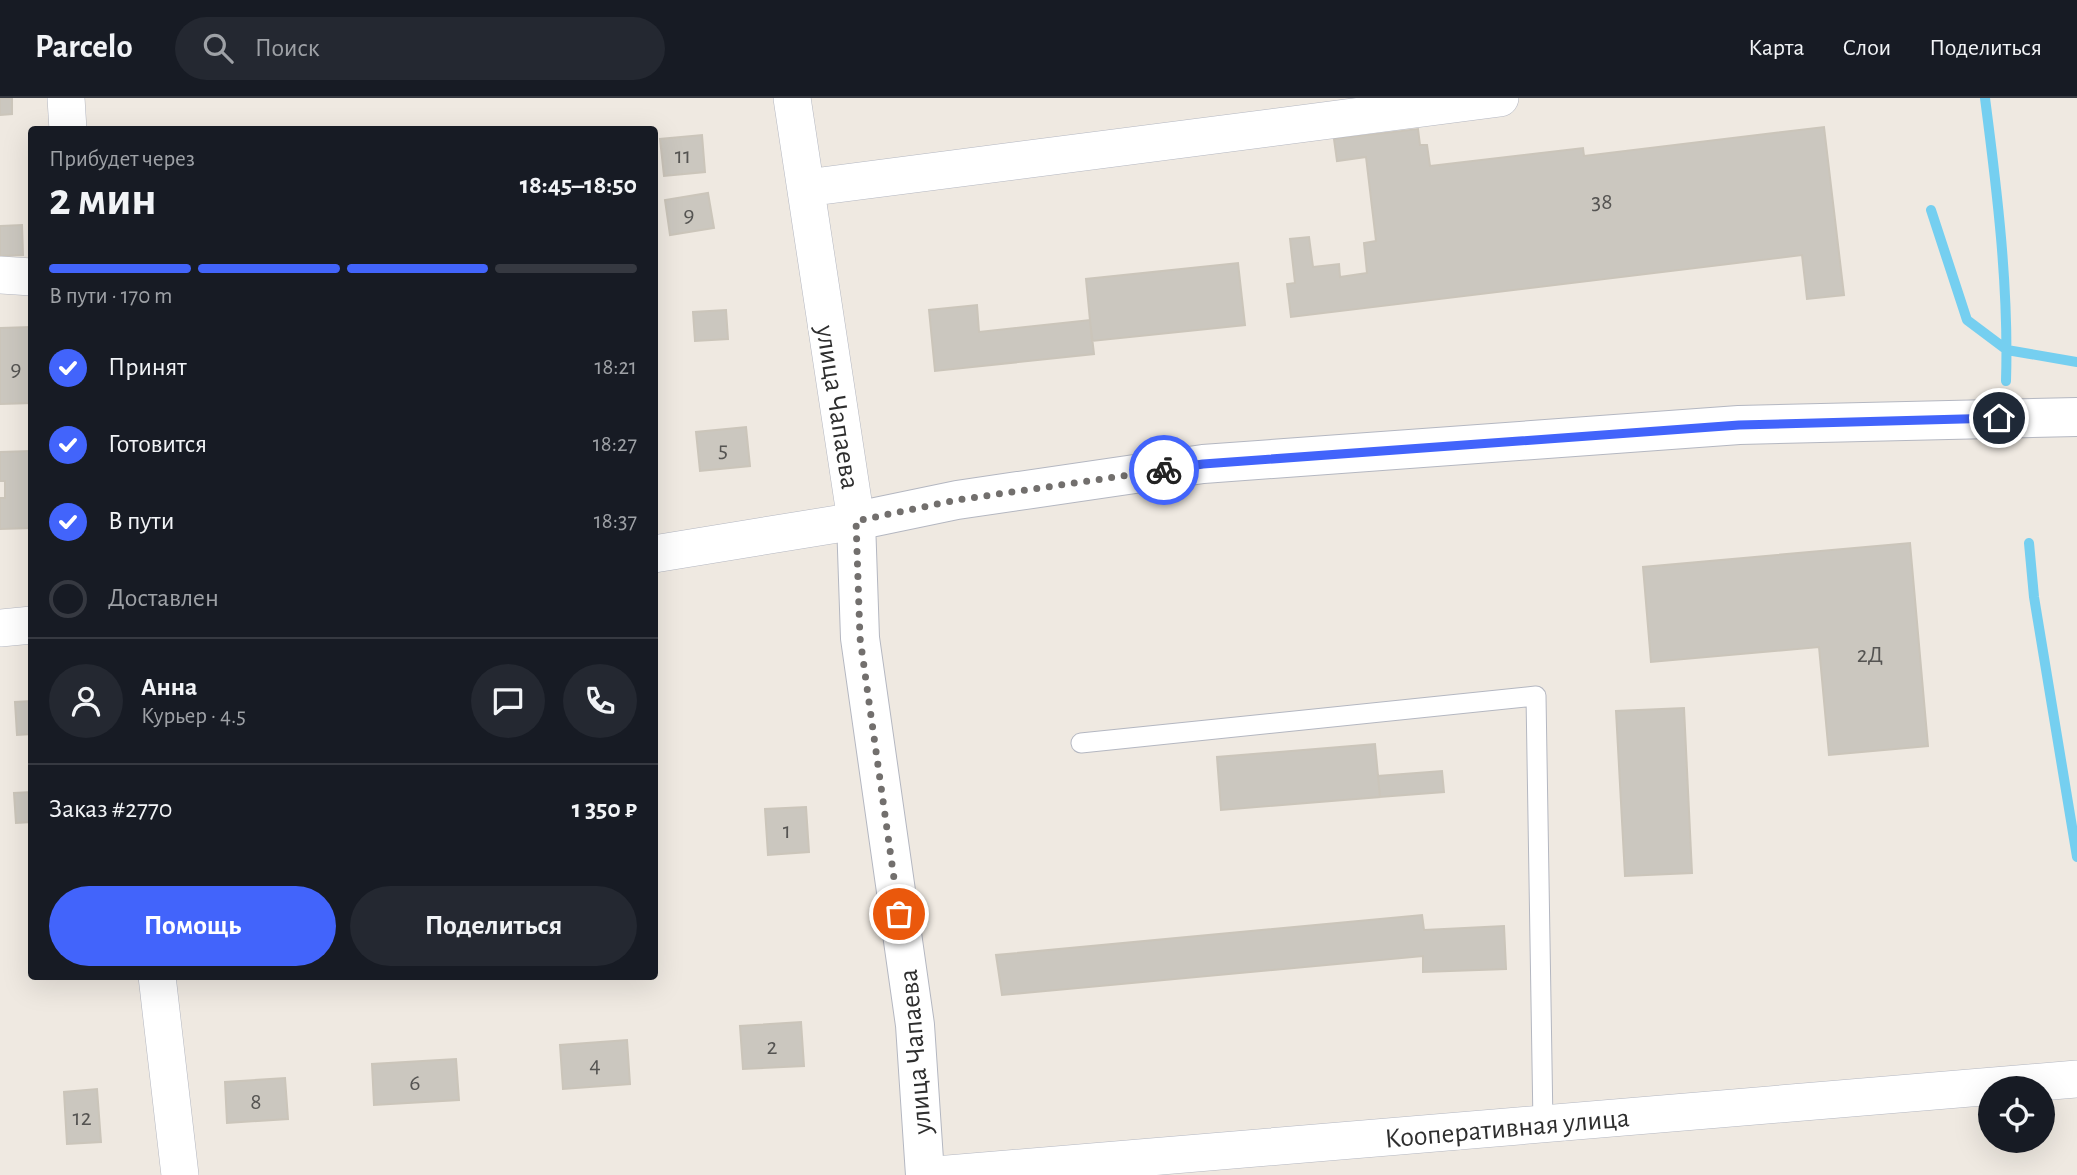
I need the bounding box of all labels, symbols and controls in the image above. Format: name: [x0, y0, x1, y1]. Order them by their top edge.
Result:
search box: [175, 17, 665, 80]
icon: search: [199, 29, 237, 67]
text: Parcelo: [35, 31, 133, 64]
text: Поиск: [255, 35, 320, 61]
text: Карта: [1748, 36, 1804, 60]
text: Слои: [1842, 36, 1891, 60]
text: Поделиться: [1929, 36, 2042, 60]
house number: 11: [675, 144, 691, 168]
text: Прибудет через: [49, 148, 195, 171]
text: 18:45–18:50: [520, 172, 637, 198]
text: 2 мин: [49, 177, 157, 223]
house number: 38: [1591, 190, 1613, 214]
house number: 9: [683, 203, 695, 227]
text: В пути · 170 m: [49, 285, 173, 308]
street label: улица Чапаева: [810, 322, 864, 492]
icon: check: [49, 349, 87, 387]
text: Принят: [108, 354, 187, 380]
text: 18:21: [595, 356, 637, 379]
house number: 9: [10, 357, 22, 381]
pin: [1969, 388, 2029, 448]
icon: home: [1980, 399, 2018, 437]
icon: check: [49, 426, 87, 464]
text: Готовится: [108, 431, 207, 457]
text: 18:27: [593, 433, 637, 456]
courier: [1129, 435, 1199, 505]
house number: 5: [718, 438, 728, 462]
icon: bike: [1145, 451, 1183, 489]
icon: check: [49, 503, 87, 541]
text: В пути: [108, 508, 174, 534]
text: 18:37: [594, 510, 637, 533]
text: Доставлен: [108, 585, 219, 611]
house number: 2Д: [1857, 643, 1883, 667]
button: person: [49, 664, 123, 738]
button: chat: [471, 664, 545, 738]
button: phone: [563, 664, 637, 738]
text: Анна: [141, 674, 197, 700]
text: Курьер · 4.5: [141, 705, 246, 728]
text: Заказ #2770: [49, 796, 173, 822]
text: 1 350 ₽: [572, 796, 637, 822]
house number: 1: [783, 819, 791, 843]
pin: [869, 884, 929, 944]
button: Помощь: [49, 886, 336, 966]
button: Поделиться: [350, 886, 637, 966]
icon: bag: [880, 895, 918, 933]
street label: улица Чапаева: [895, 968, 937, 1137]
house number: 2: [767, 1035, 778, 1059]
house number: 4: [589, 1053, 601, 1077]
house number: 6: [409, 1071, 421, 1095]
map controls: [1978, 1076, 2055, 1153]
button: locate: [1978, 1076, 2055, 1153]
house number: 8: [250, 1090, 262, 1114]
street label: Кооперативная улица: [1384, 1104, 1631, 1154]
house number: 12: [72, 1106, 92, 1130]

